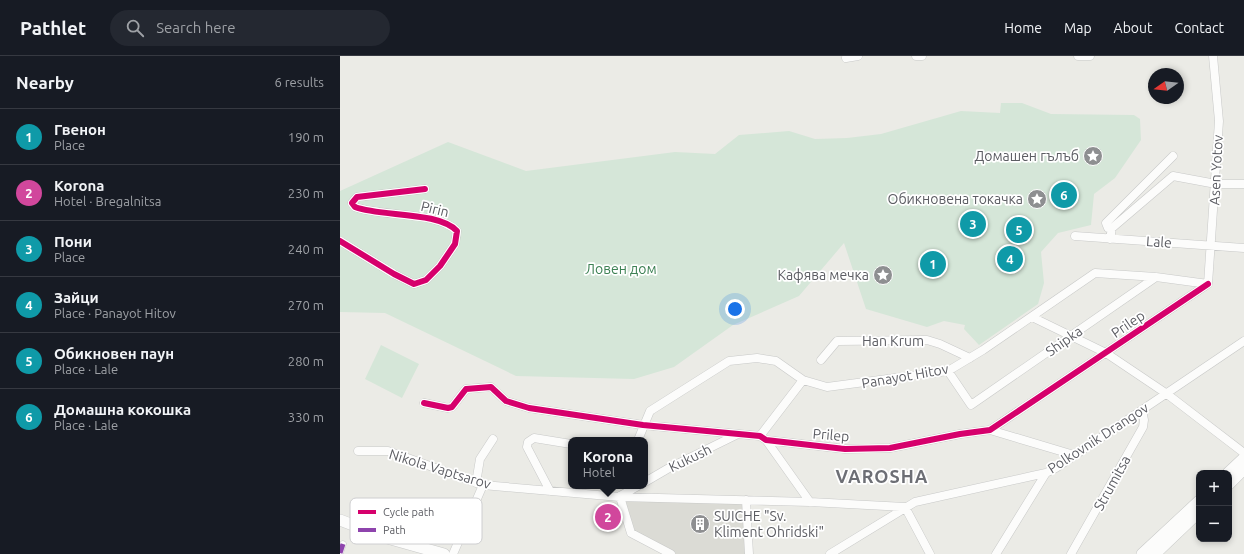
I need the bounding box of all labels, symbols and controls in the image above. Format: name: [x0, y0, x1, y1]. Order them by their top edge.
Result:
search box: [110, 10, 390, 46]
text: Pathlet: [20, 17, 86, 39]
icon: search: [124, 17, 146, 39]
text: Search here: [156, 19, 236, 36]
text: Home: [1004, 20, 1042, 36]
text: Map: [1064, 20, 1092, 36]
text: About: [1114, 20, 1153, 36]
text: Contact: [1175, 20, 1224, 36]
north arrow: [1148, 68, 1184, 104]
text: Nearby: [16, 73, 74, 92]
text: 6 results: [274, 75, 324, 89]
text: Гвенон: [54, 121, 106, 138]
text: 1: [25, 130, 33, 144]
text: 190 m: [288, 130, 324, 144]
street label: Asen Yotov: [1206, 134, 1226, 206]
text: Place: [54, 138, 85, 152]
place icon: Домашен гълъб: [1082, 145, 1104, 167]
place label: Домашен гълъб: [974, 148, 1079, 164]
text: Korona: [54, 177, 105, 194]
pin: 6: [1051, 180, 1077, 210]
text: 2: [25, 186, 33, 200]
text: 230 m: [288, 186, 324, 200]
place icon: Обикновена токачка: [1026, 188, 1048, 210]
place label: Обикновена токачка: [888, 191, 1023, 207]
text: Hotel · Bregalnitsa: [54, 194, 161, 208]
street label: Pirin: [419, 198, 451, 220]
pin: 3: [960, 209, 986, 239]
pin: 5: [1006, 215, 1032, 245]
text: Пони: [54, 233, 92, 250]
street label: Lale: [1146, 233, 1172, 251]
text: 3: [25, 242, 33, 256]
text: 240 m: [288, 242, 324, 256]
pin: 4: [997, 244, 1023, 274]
pin: 1: [920, 249, 946, 279]
text: Place: [54, 250, 85, 264]
park label: Ловен дом: [585, 261, 657, 277]
place icon: Кафява мечка: [872, 264, 894, 286]
place label: Кафява мечка: [777, 267, 869, 283]
text: Зайци: [54, 289, 99, 306]
text: 4: [25, 298, 33, 312]
text: 270 m: [288, 298, 324, 312]
your location: [725, 299, 745, 319]
text: Place · Panayot Hitov: [54, 306, 176, 320]
street label: Prilep: [1108, 307, 1148, 341]
street label: Shipka: [1043, 323, 1085, 359]
street label: Han Krum: [862, 333, 924, 349]
text: Обикновен паун: [54, 345, 174, 362]
text: 5: [25, 354, 33, 368]
text: 280 m: [288, 354, 324, 368]
street label: Panayot Hitov: [860, 360, 950, 392]
text: Place · Lale: [54, 362, 118, 376]
street label: Polkovnik Drangov: [1045, 399, 1152, 477]
text: Домашна кокошка: [54, 401, 191, 418]
text: 6: [25, 410, 33, 424]
text: 330 m: [288, 410, 324, 424]
text: Place · Lale: [54, 418, 118, 432]
street label: Prilep: [812, 425, 850, 445]
popup: [568, 437, 648, 489]
street label: Kukush: [666, 441, 714, 475]
street label: Nikola Vaptsarov: [387, 446, 493, 492]
text: Korona: [583, 448, 633, 465]
street label: Strumitsa: [1090, 453, 1134, 513]
text: Hotel: [583, 465, 615, 479]
district label: VAROSHA: [836, 466, 928, 486]
map controls: [1196, 470, 1232, 542]
button: +: [1196, 470, 1232, 506]
legend: [350, 498, 482, 544]
pin: 2: [595, 502, 621, 532]
text: Cycle path: [383, 506, 434, 518]
button: −: [1196, 506, 1232, 542]
place label: SUICHE "Sv. Kliment Ohridski": [714, 508, 824, 540]
building icon: SUICHE "Sv. Kliment Ohridski": [689, 513, 711, 535]
text: Path: [383, 524, 406, 536]

